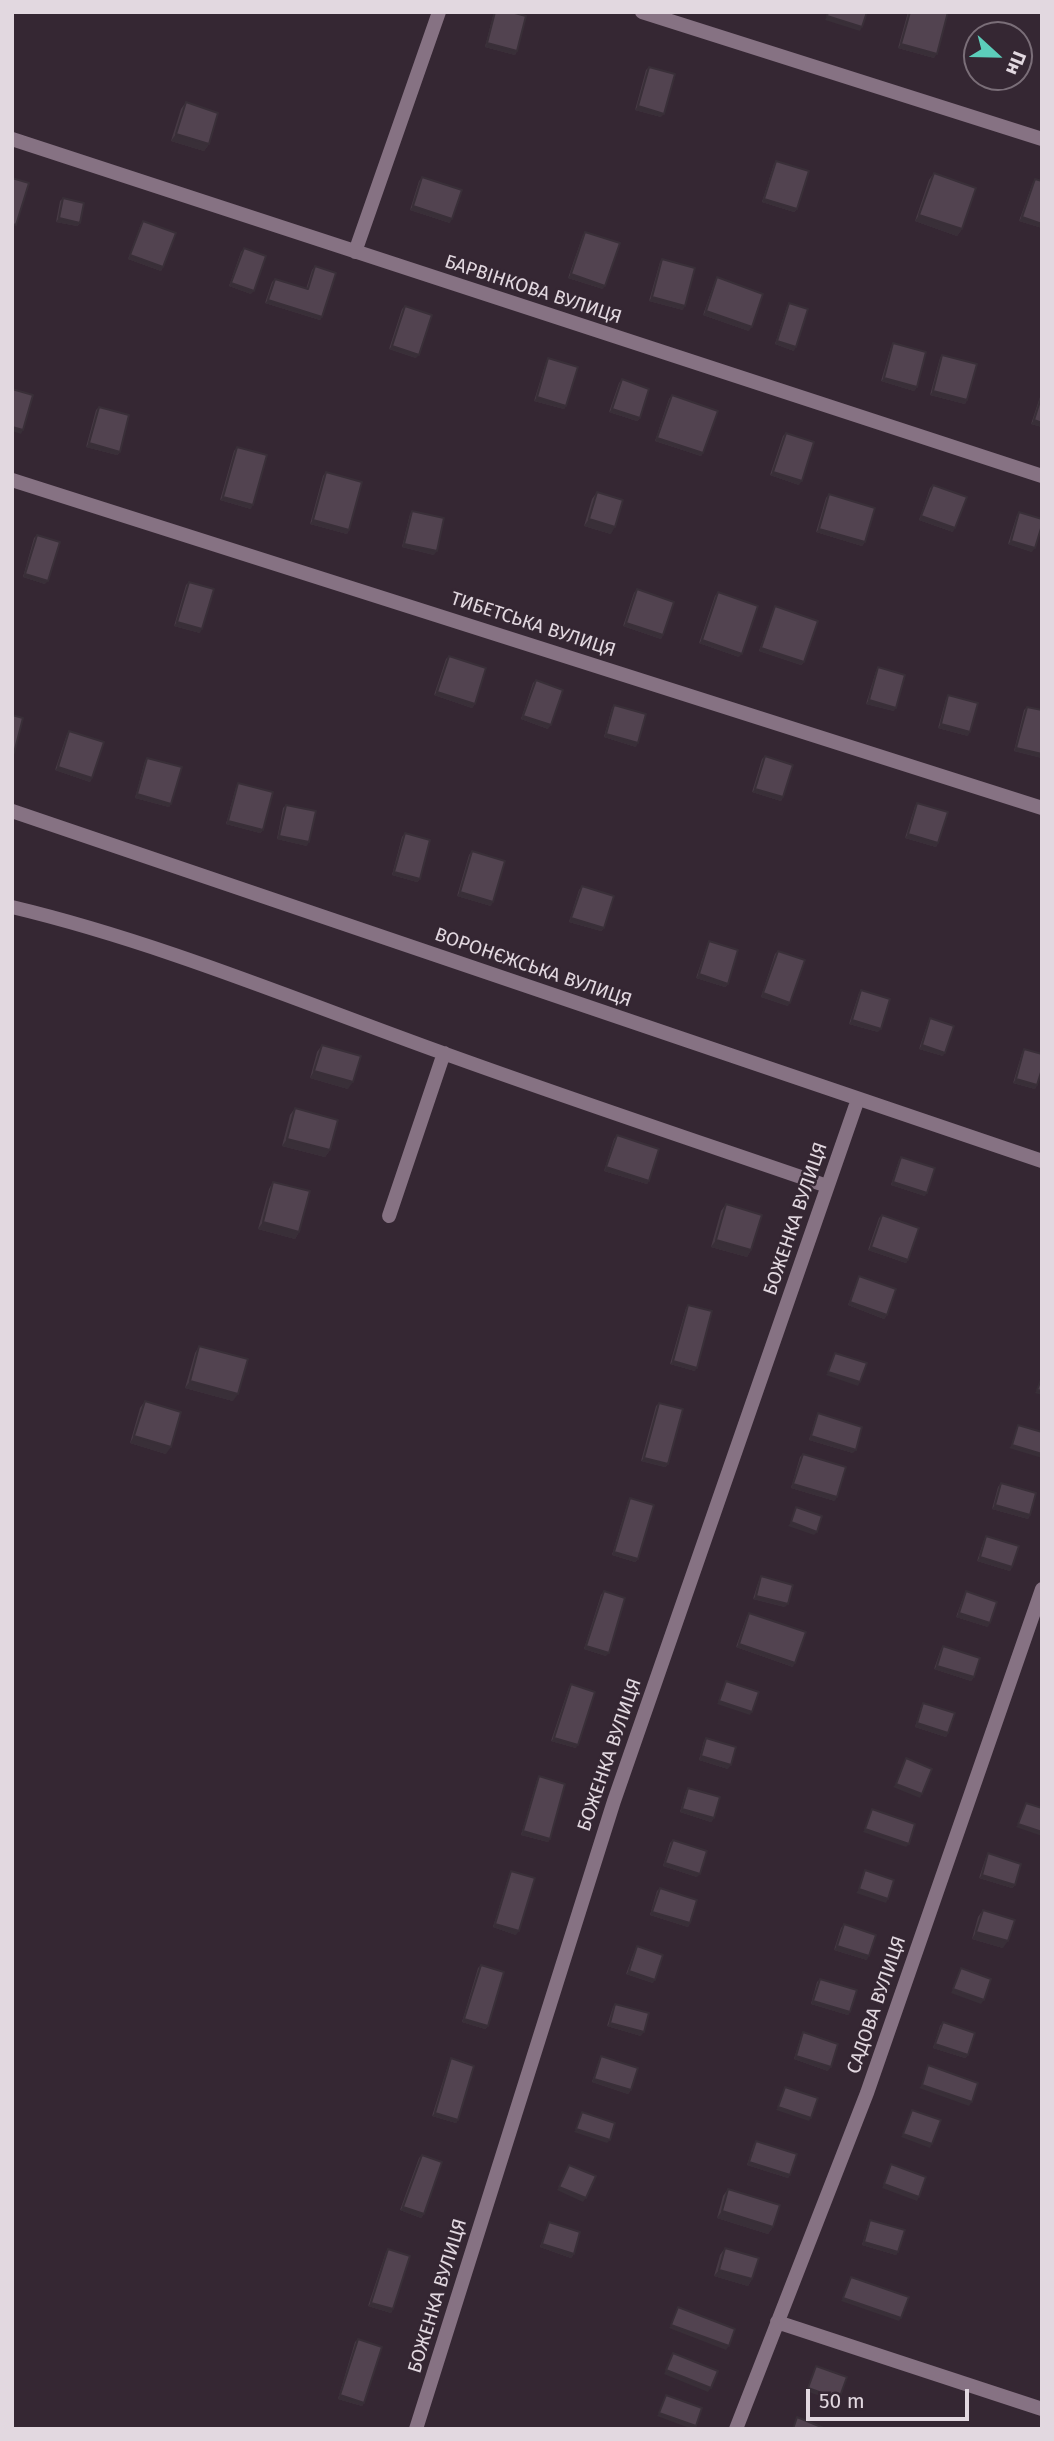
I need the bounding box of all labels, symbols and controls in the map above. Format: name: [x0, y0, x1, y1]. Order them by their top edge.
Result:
north arrow: [963, 21, 1033, 91]
text: Пн: [1001, 48, 1031, 79]
street label: БАРВІНКОВА ВУЛИЦЯ: [442, 251, 624, 329]
street label: ТИБЕТСЬКА ВУЛИЦЯ: [448, 588, 618, 662]
street label: ВОРОНЄЖСЬКА ВУЛИЦЯ: [431, 924, 635, 1012]
street label: БОЖЕНКА ВУЛИЦЯ: [759, 1140, 833, 1298]
street label: БОЖЕНКА ВУЛИЦЯ: [573, 1676, 647, 1834]
street label: САДОВА ВУЛИЦЯ: [843, 1933, 911, 2077]
street label: БОЖЕНКА ВУЛИЦЯ: [404, 2216, 472, 2376]
scale bar: [809, 2374, 972, 2418]
text: 50 m: [819, 2388, 865, 2414]

